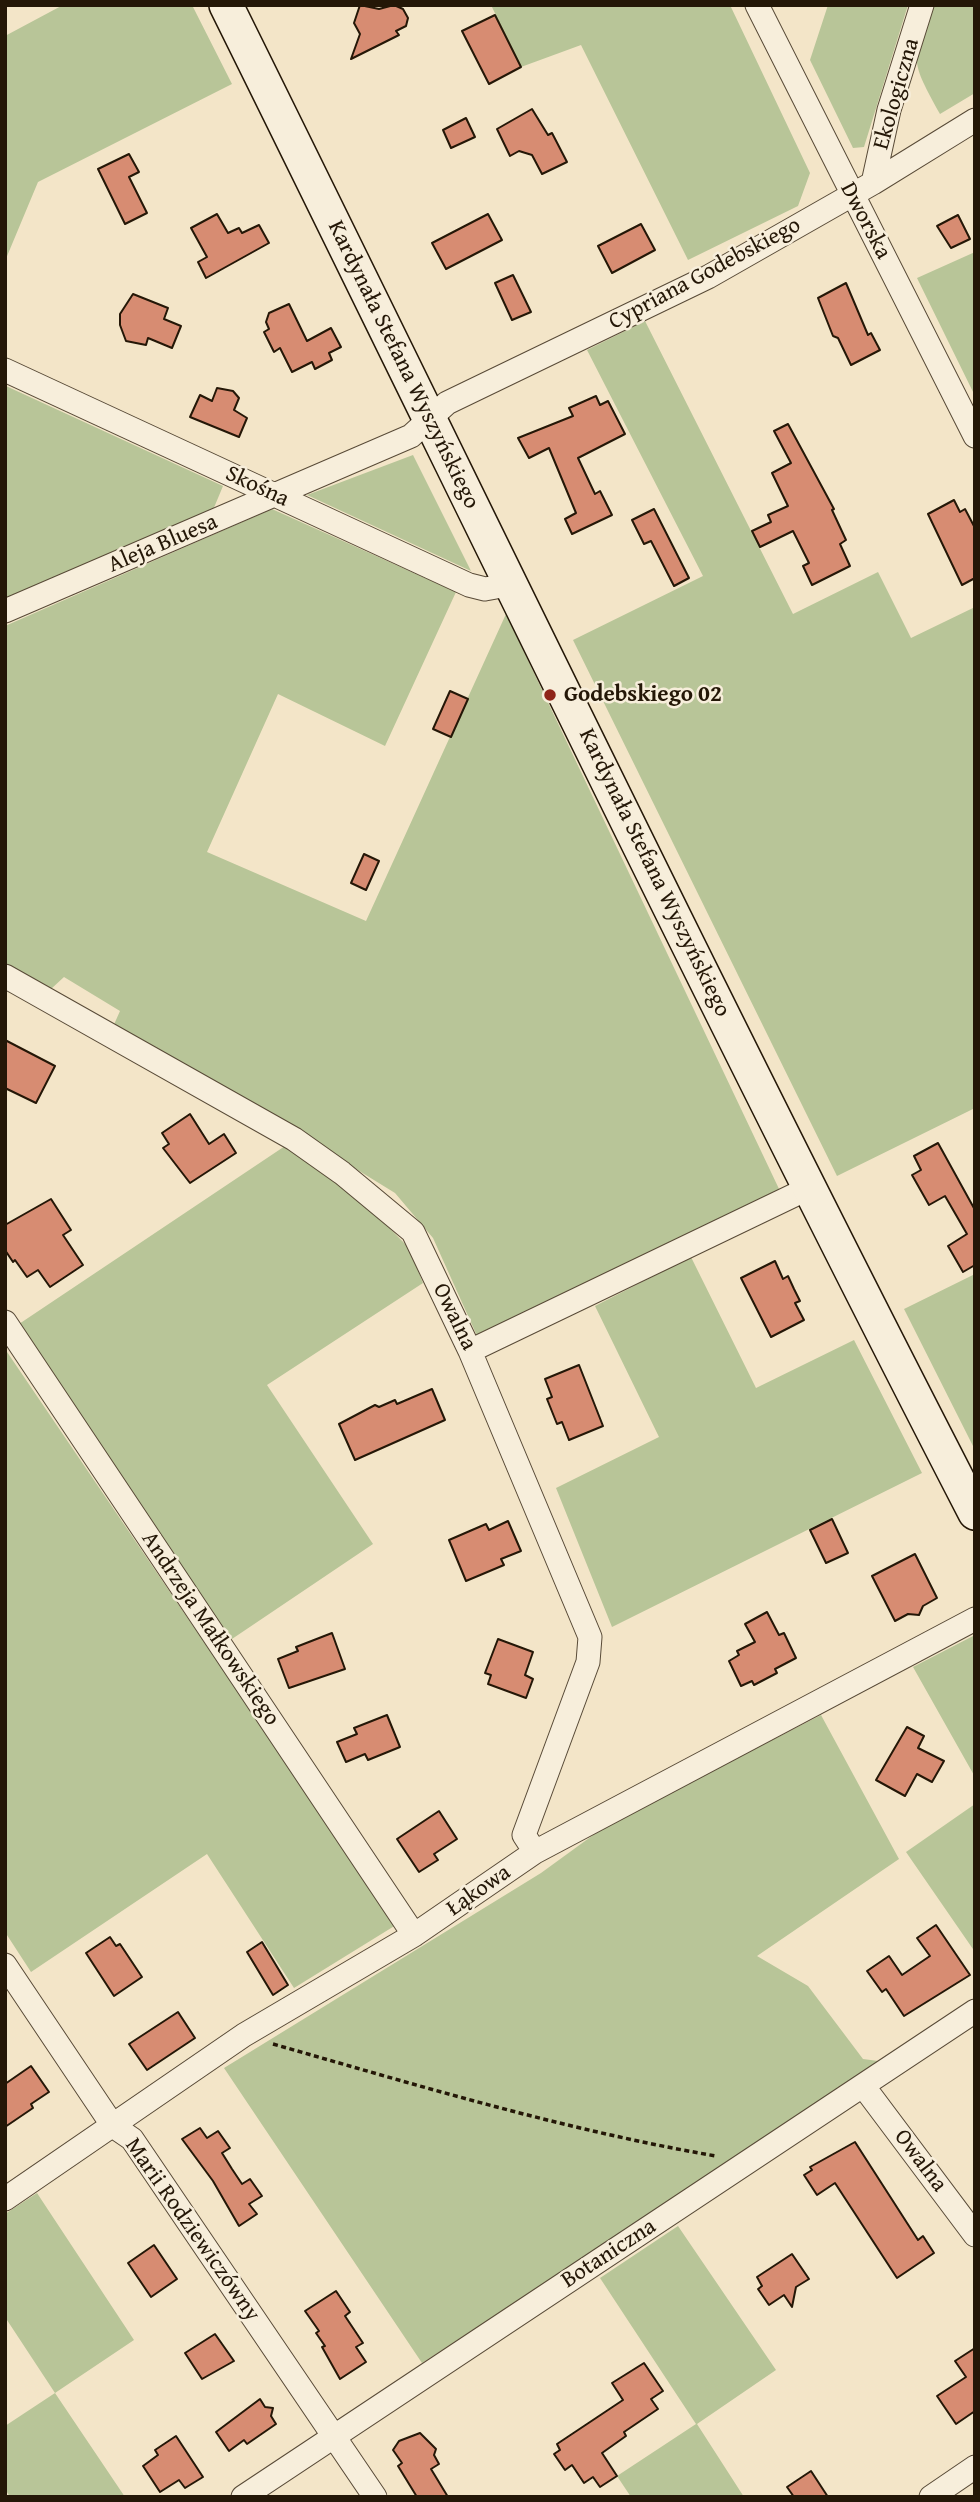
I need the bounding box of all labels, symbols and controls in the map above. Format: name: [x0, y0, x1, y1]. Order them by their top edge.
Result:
street label: Ekologiczna: [868, 35, 926, 153]
street label: Dworska: [833, 178, 897, 264]
street label: Cypriana Godebskiego: [604, 212, 806, 336]
street label: Kardynała Stefana Wyszyńskiego: [321, 217, 485, 513]
street label: Skośna: [221, 460, 293, 514]
street label: Aleja Bluesa: [104, 509, 222, 579]
place label: Godebskiego 02: [564, 681, 722, 709]
marker: Godebskiego 02: [542, 687, 558, 703]
street label: Kardynała Stefana Wyszyńskiego: [572, 725, 736, 1021]
street label: Owalna: [426, 1279, 482, 1355]
street label: Andrzeja Małkowskiego: [135, 1527, 285, 1731]
street label: Łąkowa: [442, 1859, 516, 1923]
street label: Owalna: [888, 2124, 952, 2198]
street label: Marii Rodziewiczówny: [118, 2133, 266, 2327]
street label: Botaniczna: [557, 2213, 661, 2295]

